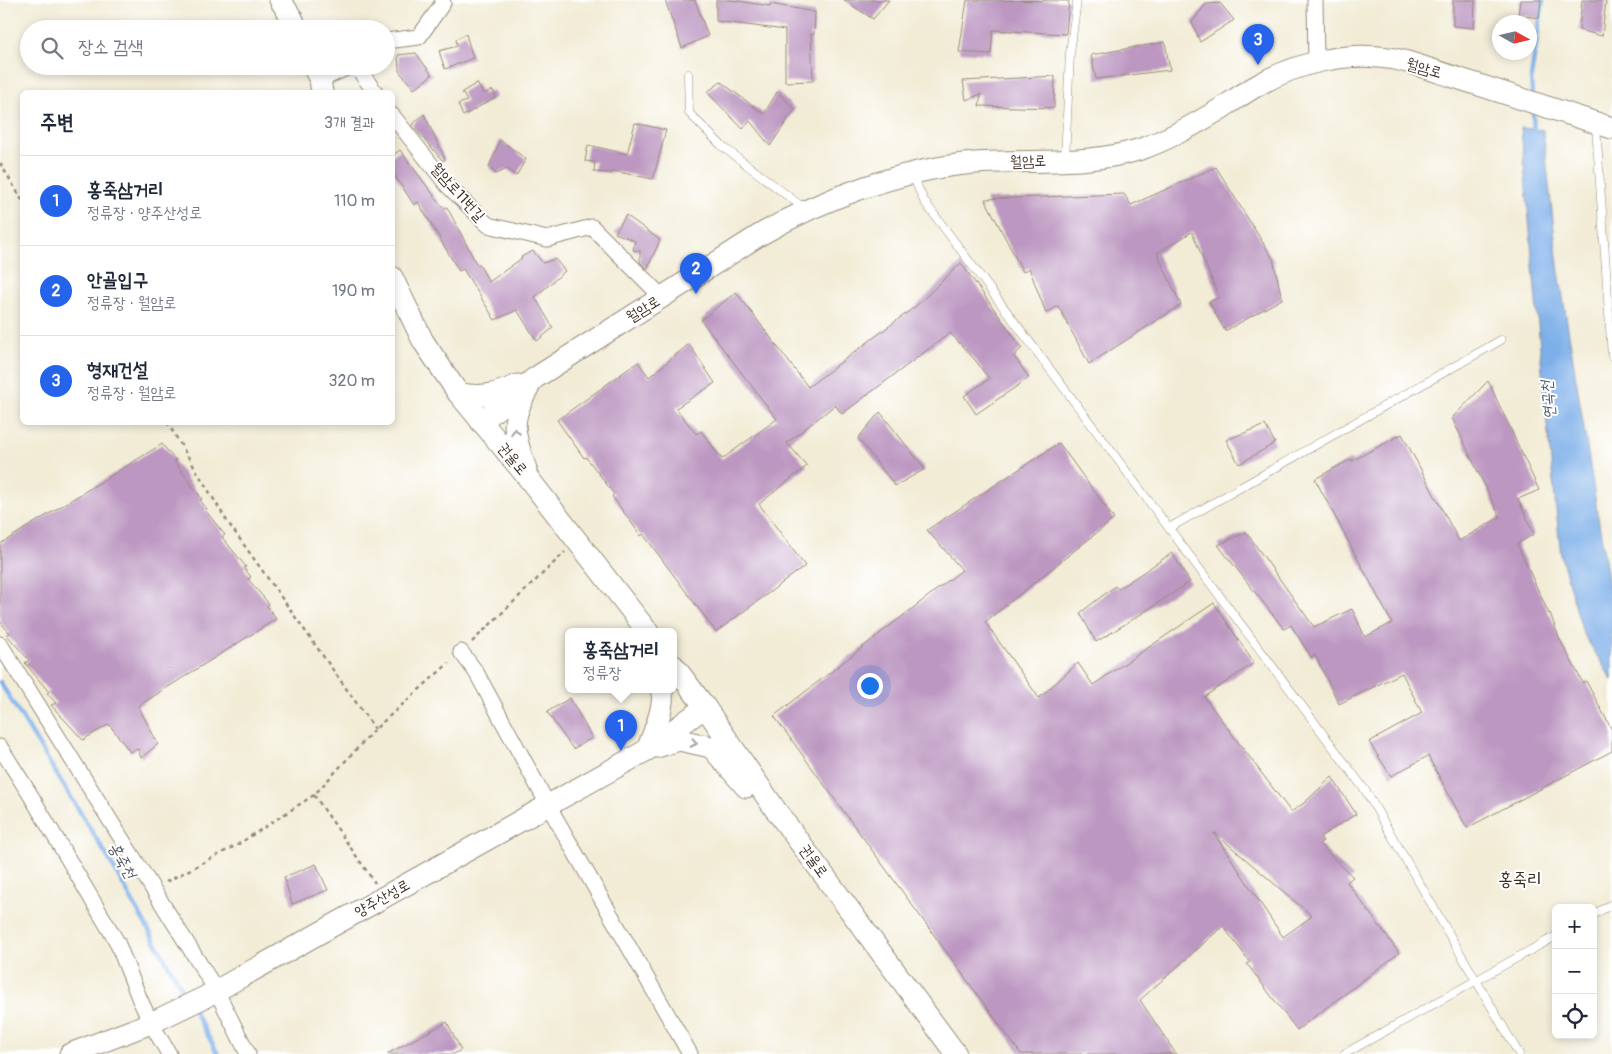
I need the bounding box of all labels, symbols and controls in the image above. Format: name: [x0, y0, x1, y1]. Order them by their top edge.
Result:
north arrow: [1492, 15, 1537, 60]
search box: [20, 20, 395, 75]
pin: 3: [1242, 24, 1274, 65]
icon: search: [38, 34, 66, 62]
text: 장소 검색: [78, 35, 143, 59]
street label: 월암로: [1404, 54, 1444, 83]
text: 주변: [40, 109, 74, 136]
text: 3개 결과: [324, 113, 375, 133]
street label: 월암로: [1010, 151, 1046, 172]
street label: 월암로11번길: [426, 159, 489, 225]
text: 홍죽삼거리: [87, 178, 163, 202]
text: 1: [53, 191, 59, 211]
text: 110 m: [334, 191, 375, 211]
text: 정류장 · 양주산성로: [87, 203, 202, 223]
pin: 2: [680, 253, 712, 294]
text: 안골입구: [87, 268, 148, 292]
text: 2: [52, 281, 60, 301]
text: 190 m: [332, 281, 375, 301]
street label: 월암로: [623, 292, 664, 327]
text: 정류장 · 월암로: [87, 293, 176, 313]
text: 형재건설: [87, 358, 148, 382]
text: 3: [52, 371, 60, 391]
text: 320 m: [329, 371, 375, 391]
water label: 연곡천: [1536, 378, 1560, 420]
text: 정류장 · 월암로: [87, 383, 176, 403]
one-way arrow: [511, 428, 521, 436]
street label: 권율로: [494, 439, 532, 479]
popup: [565, 628, 677, 693]
text: 홍죽삼거리: [583, 638, 659, 662]
text: 정류장: [583, 663, 621, 683]
your location: [857, 673, 883, 699]
pin: 1: [605, 710, 637, 751]
one-way arrow: [689, 737, 698, 748]
water label: 홍죽천: [104, 839, 142, 884]
street label: 권율로: [795, 841, 832, 882]
district label: 홍죽리: [1498, 868, 1542, 891]
street label: 양주산성로: [351, 875, 413, 921]
map controls: [1552, 904, 1597, 1039]
button: +: [1552, 904, 1597, 949]
button: −: [1552, 949, 1597, 994]
button: locate: [1552, 994, 1597, 1039]

